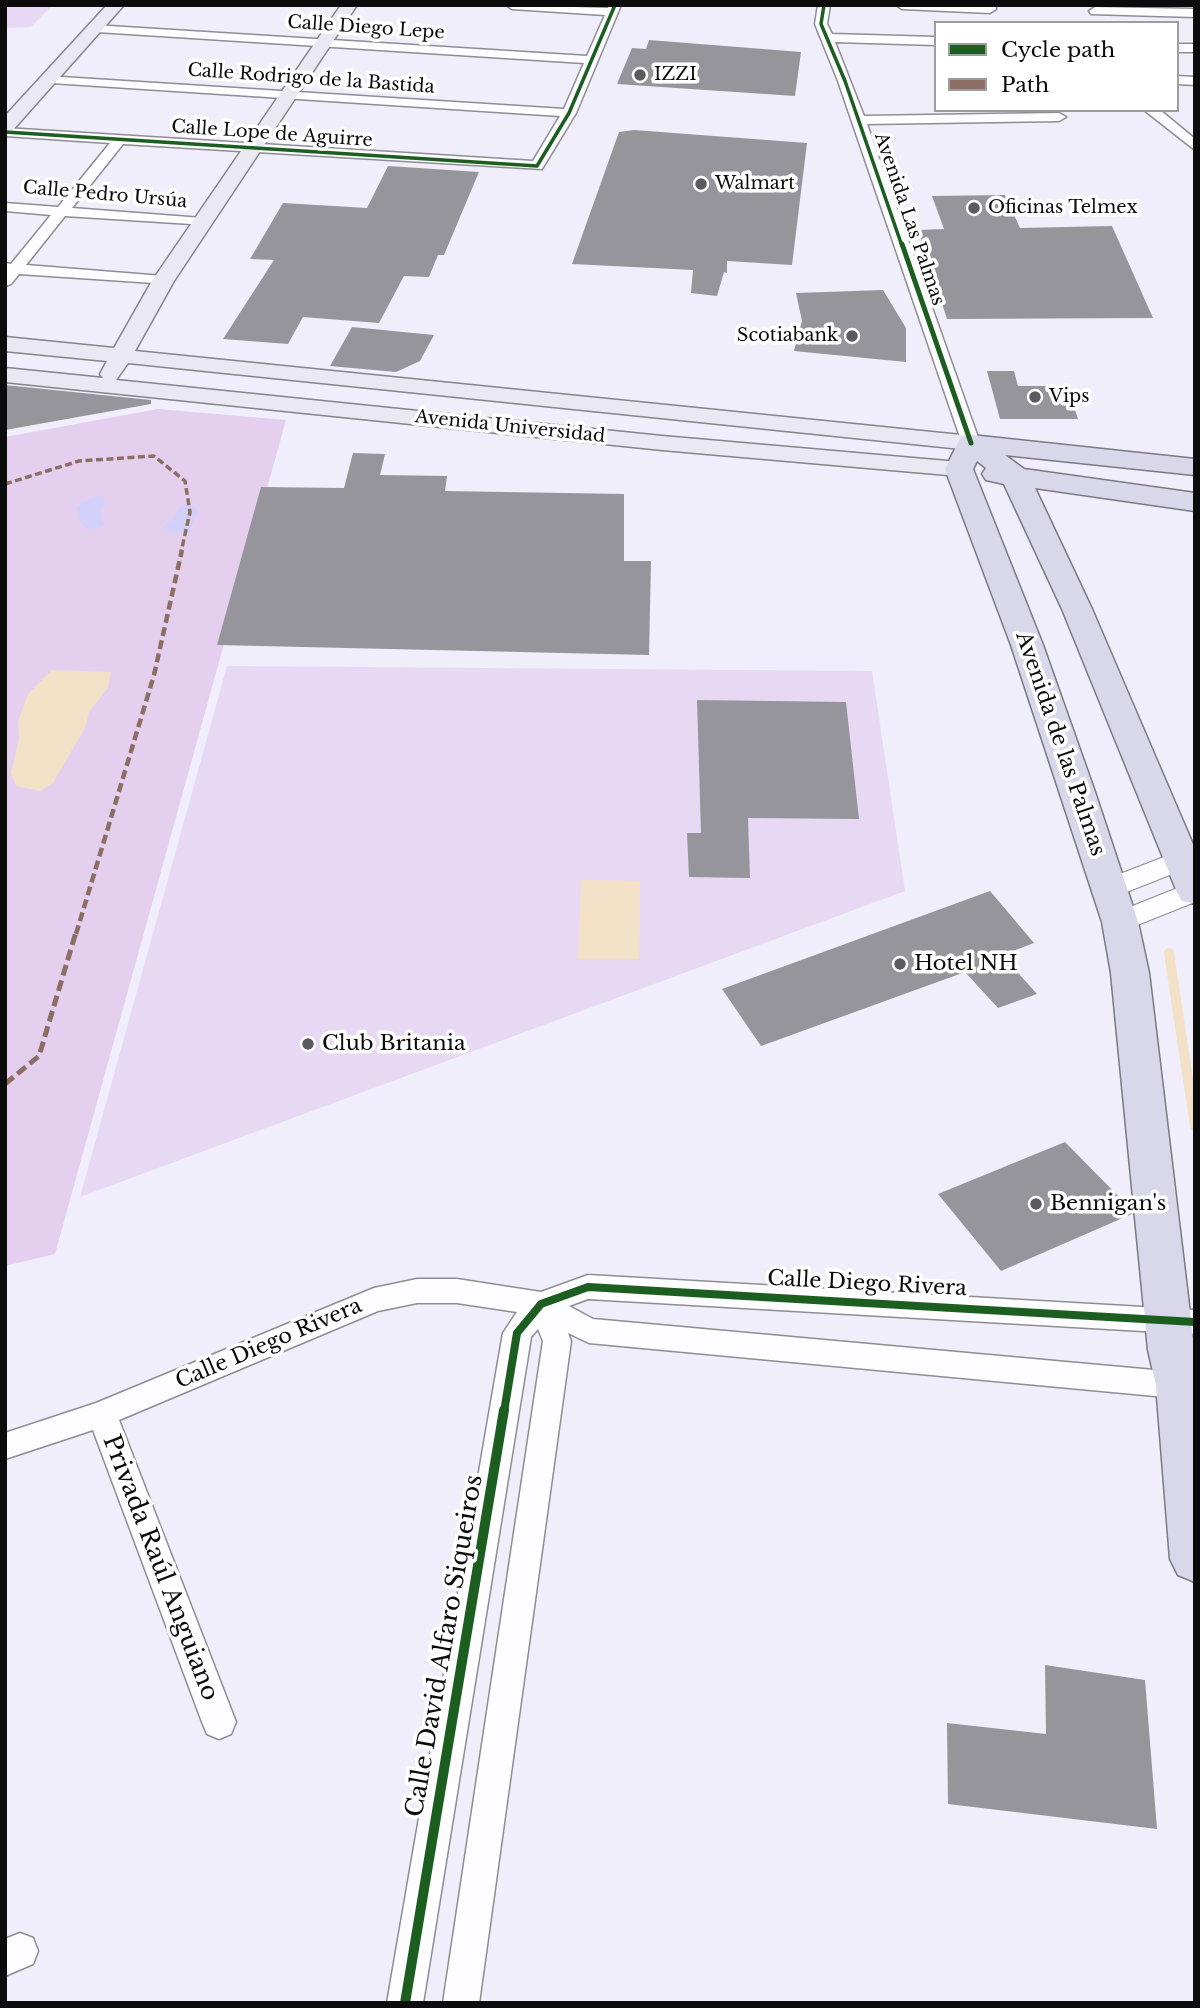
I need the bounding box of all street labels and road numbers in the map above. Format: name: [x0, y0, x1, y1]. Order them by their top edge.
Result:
street label: Calle Diego Lepe: [287, 12, 445, 44]
street label: Calle Rodrigo de la Bastida: [187, 60, 435, 98]
street label: Calle Lope de Aguirre: [171, 116, 373, 152]
street label: Avenida Las Palmas: [869, 130, 949, 308]
street label: Calle Pedro Ursúa: [22, 177, 188, 213]
street label: Avenida Universidad: [414, 406, 606, 448]
street label: Avenida de las Palmas: [1010, 629, 1110, 859]
street label: Calle Diego Rivera: [767, 1266, 967, 1302]
street label: Calle Diego Rivera: [172, 1293, 366, 1395]
street label: Privada Raúl Anguiano: [96, 1431, 224, 1705]
street label: Calle David Alfaro Siqueiros: [401, 1473, 489, 1819]

